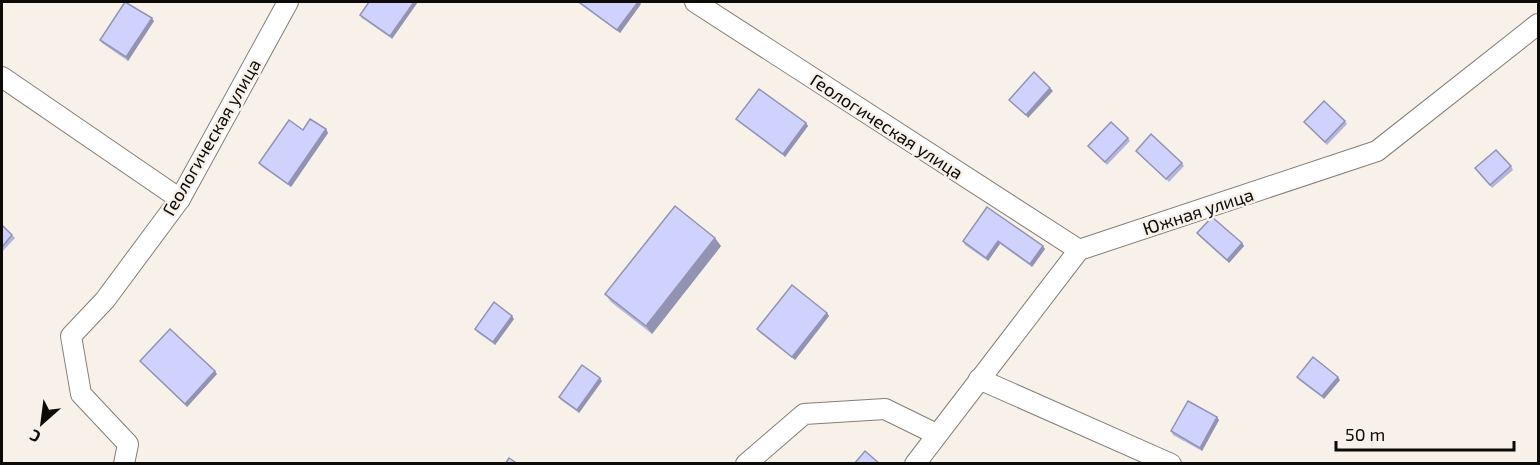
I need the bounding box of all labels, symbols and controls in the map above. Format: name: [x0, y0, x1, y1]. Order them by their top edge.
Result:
street label: Геологическая улица: [157, 55, 265, 219]
street label: Геологическая улица: [807, 68, 967, 184]
street label: Южная улица: [1140, 183, 1256, 239]
north arrow: [12, 393, 72, 453]
scale bar: [1336, 414, 1514, 452]
text: 50 m: [1345, 423, 1385, 445]
text: С: [26, 426, 43, 447]

